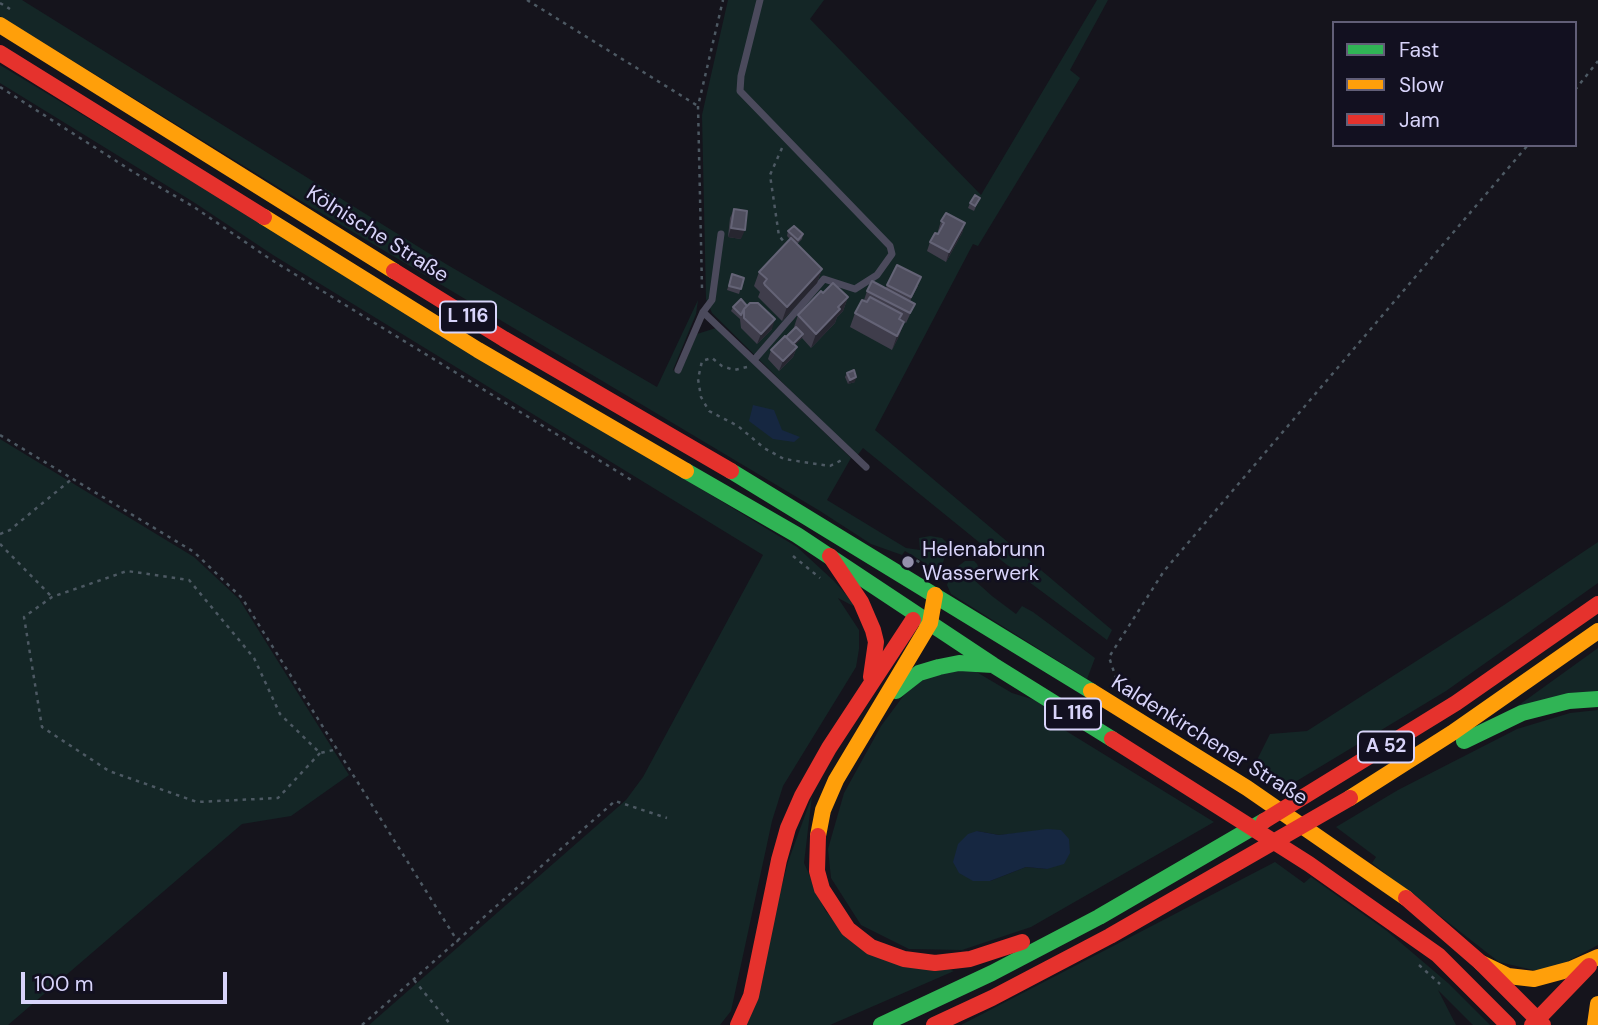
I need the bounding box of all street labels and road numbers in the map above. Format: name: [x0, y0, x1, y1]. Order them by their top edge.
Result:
street label: Kölnische Straße: [301, 181, 453, 289]
road number: L 116: [440, 302, 496, 332]
street label: Kaldenkirchener Straße: [1106, 670, 1312, 812]
road number: L 116: [1045, 698, 1101, 730]
road number: A 52: [1358, 732, 1414, 762]

